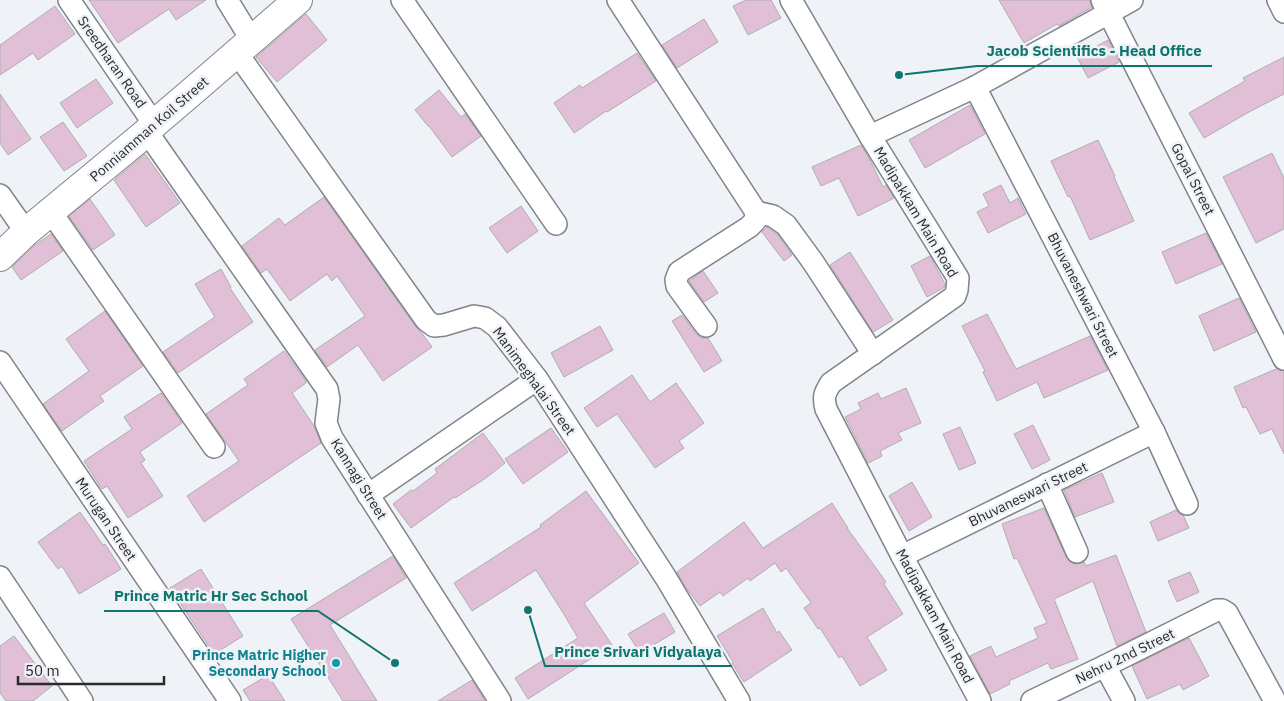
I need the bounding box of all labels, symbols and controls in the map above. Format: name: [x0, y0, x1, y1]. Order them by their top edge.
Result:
street label: Sreedharan Road: [74, 13, 150, 111]
callout: Jacob Scientifics - Head Office: [977, 36, 1212, 66]
text: Jacob Scientifics - Head Office: [986, 41, 1202, 60]
street label: Ponniamman Koil Street: [86, 72, 212, 185]
street label: Gopal Street: [1167, 140, 1219, 218]
street label: Madipakkam Main Road: [870, 143, 962, 281]
street label: Bhuvaneshwari Street: [1044, 229, 1122, 361]
street label: Manimeghalai Street: [489, 323, 579, 439]
street label: Kannagi Street: [327, 435, 391, 523]
street label: Bhuvaneswari Street: [966, 457, 1090, 531]
street label: Murugan Street: [71, 474, 141, 564]
street label: Madipakkam Main Road: [892, 546, 978, 686]
callout: Prince Matric Hr Sec School: [104, 581, 318, 611]
text: Prince Matric Hr Sec School: [114, 586, 308, 605]
street label: Nehru 2nd Street: [1072, 624, 1178, 688]
callout: Prince Srivari Vidyalaya: [545, 636, 732, 666]
text: Prince Srivari Vidyalaya: [554, 642, 722, 661]
place label: Prince Matric Higher Secondary School: [192, 646, 326, 680]
scale bar: [18, 654, 164, 686]
marker: Prince Matric Higher Secondary School: [330, 657, 342, 669]
text: 50 m: [25, 661, 60, 680]

